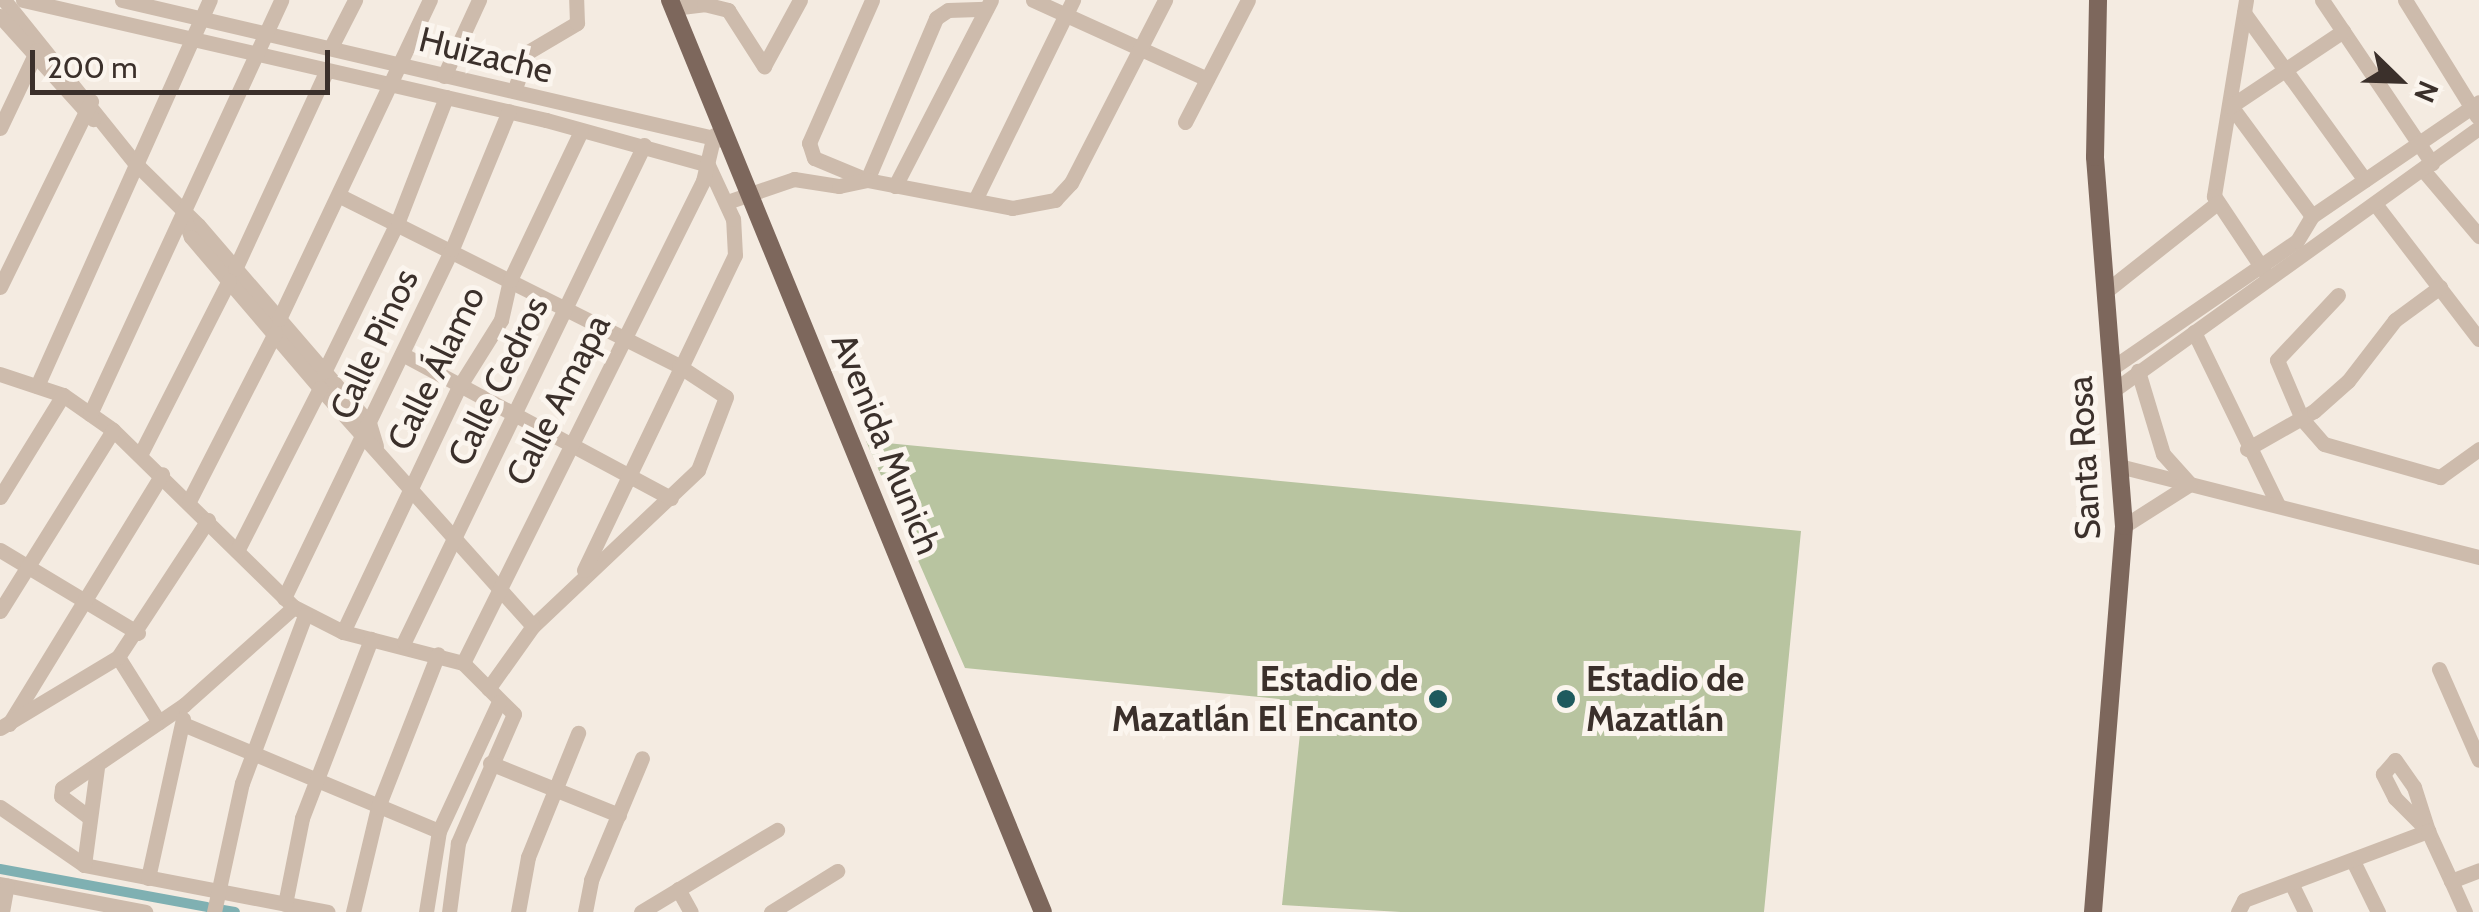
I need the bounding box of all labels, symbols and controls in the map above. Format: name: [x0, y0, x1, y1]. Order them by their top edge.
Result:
street label: Huizache: [415, 18, 557, 92]
scale bar: [35, 30, 335, 92]
north arrow: [2349, 30, 2449, 130]
text: 200 m: [47, 49, 138, 86]
text: N: [2407, 76, 2446, 107]
street label: Calle Pinos: [321, 262, 427, 426]
street label: Calle Álamo: [378, 279, 494, 457]
street label: Calle Cedros: [439, 289, 557, 473]
street label: Calle Amapa: [497, 308, 619, 492]
street label: Avenida Munich: [823, 327, 949, 561]
street label: Santa Rosa: [2059, 375, 2109, 541]
place label: Estadio de Mazatlán El Encanto: [1112, 658, 1418, 740]
place label: Estadio de Mazatlán: [1586, 658, 1744, 740]
marker: Estadio de Mazatlán El Encanto: [1427, 688, 1449, 710]
marker: Estadio de Mazatlán: [1555, 688, 1577, 710]

